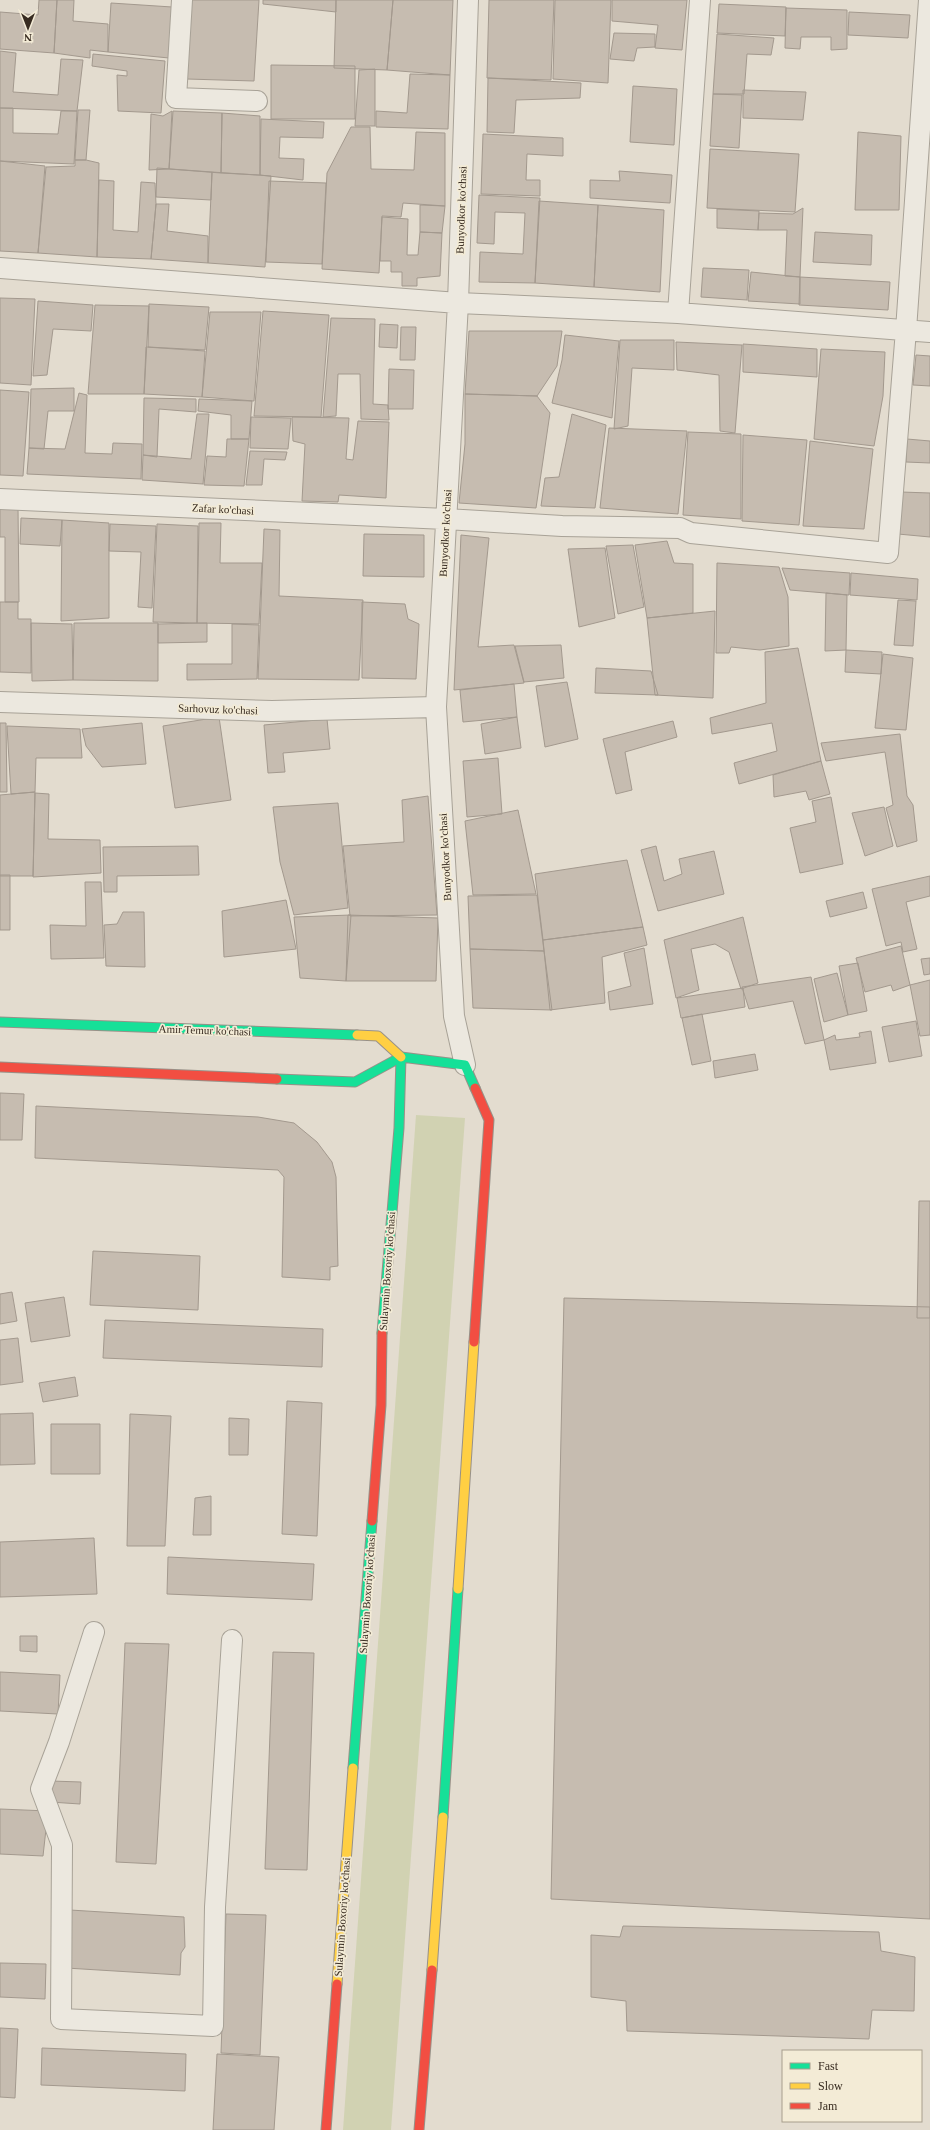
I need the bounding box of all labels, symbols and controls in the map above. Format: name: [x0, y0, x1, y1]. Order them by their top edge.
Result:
north arrow: [8, 8, 48, 48]
text: N: [24, 32, 32, 44]
street label: Bunyodkor ko'chasi: [453, 166, 469, 254]
street label: Bunyodkor ko'chasi: [437, 489, 453, 577]
street label: Zafar ko'chasi: [192, 501, 254, 517]
street label: Sarhovuz ko'chasi: [178, 702, 258, 716]
street label: Bunyodkor ko'chasi: [437, 813, 453, 901]
street label: Amir Temur ko'chasi: [158, 1022, 252, 1038]
street label: Sulaymin Boxoriy ko'chasi: [377, 1211, 397, 1331]
street label: Sulaymin Boxoriy ko'chasi: [357, 1534, 377, 1654]
street label: Sulaymin Boxoriy ko'chasi: [332, 1857, 352, 1977]
legend: [782, 2050, 922, 2122]
text: Fast: [818, 2059, 839, 2073]
text: Slow: [818, 2079, 843, 2093]
text: Jam: [818, 2099, 838, 2113]

